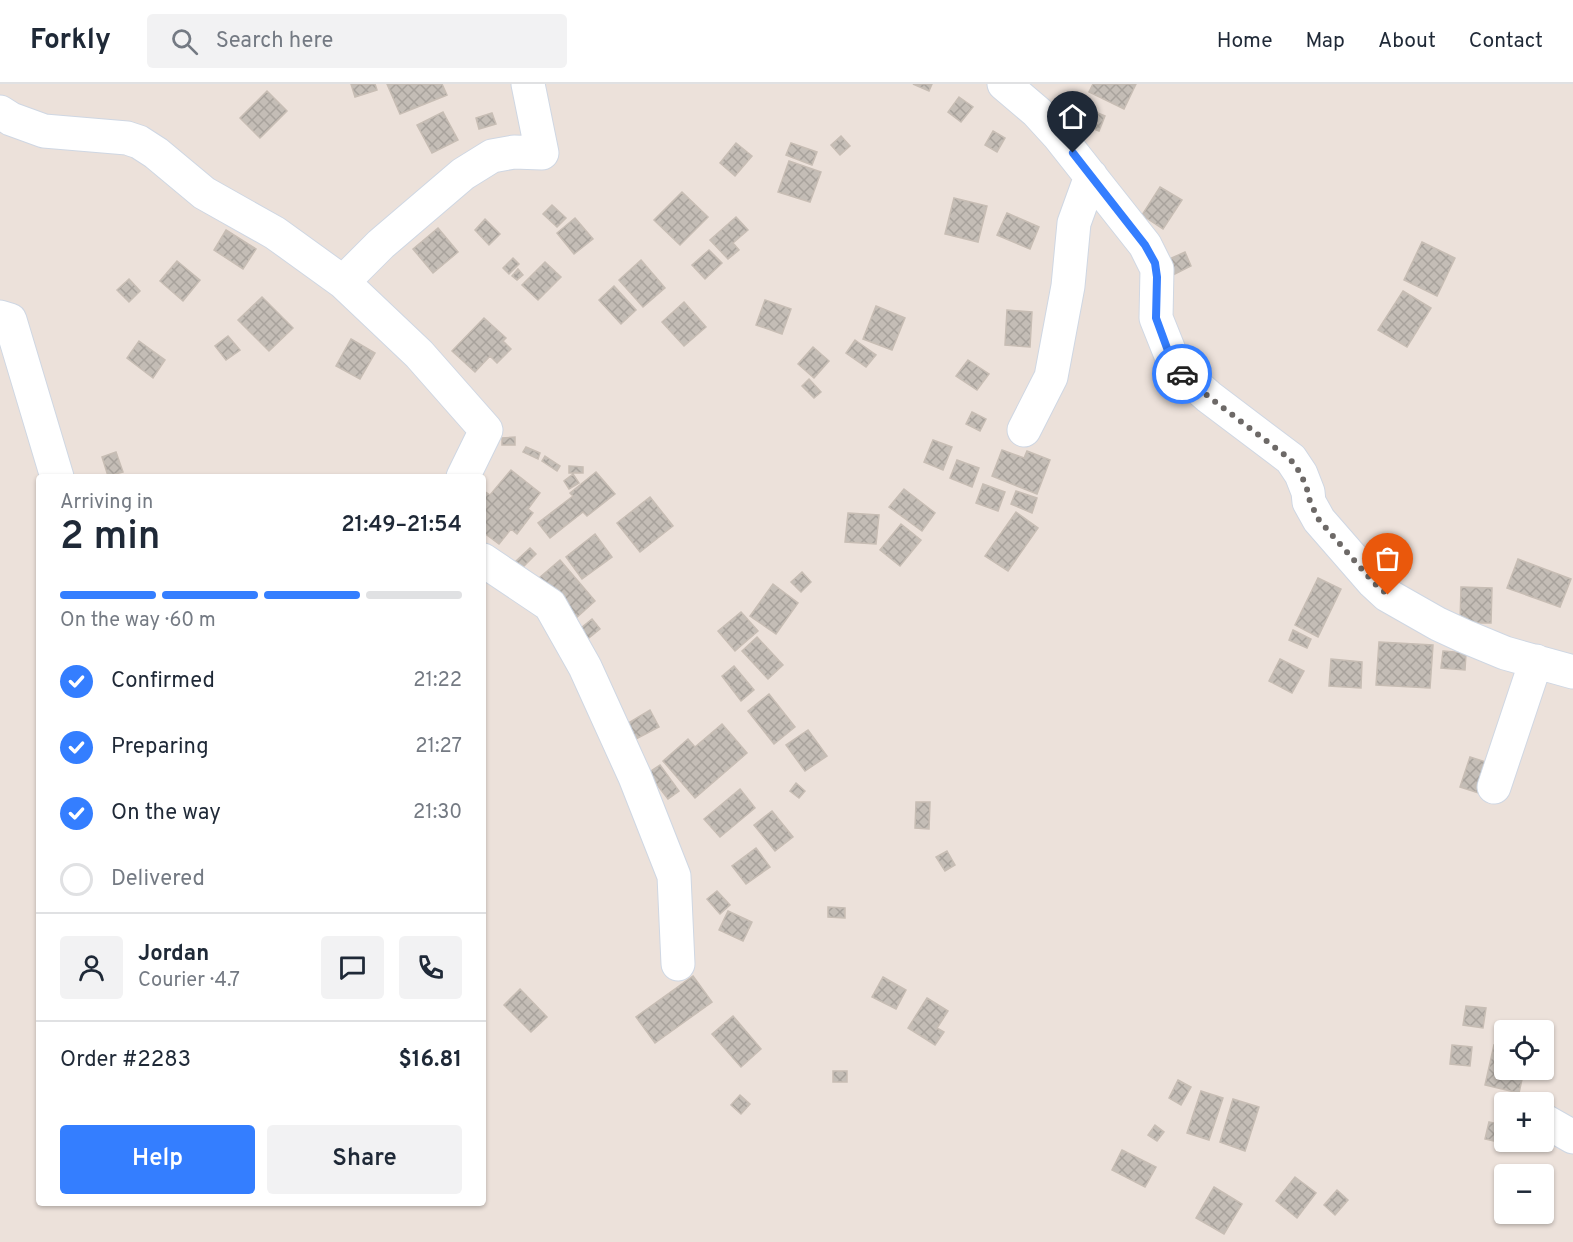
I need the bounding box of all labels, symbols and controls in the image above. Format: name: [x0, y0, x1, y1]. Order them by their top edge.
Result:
search box: [147, 14, 567, 68]
text: Forkly: [30, 23, 111, 59]
icon: search: [168, 25, 201, 58]
text: Search here: [216, 28, 333, 55]
text: Home: [1217, 28, 1273, 55]
text: Map: [1306, 28, 1345, 55]
text: About: [1378, 28, 1436, 55]
text: Contact: [1469, 28, 1543, 55]
pin: [1047, 91, 1098, 153]
icon: home: [1056, 100, 1089, 133]
courier: [1152, 344, 1212, 404]
icon: car: [1166, 358, 1199, 391]
text: Arriving in: [60, 490, 153, 516]
text: 21:49–21:54: [341, 512, 462, 539]
text: 2 min: [60, 514, 161, 563]
pin: [1362, 533, 1413, 595]
icon: bag: [1371, 542, 1404, 575]
text: On the way · 60 m: [60, 608, 216, 634]
icon: check: [60, 665, 93, 698]
text: Confirmed: [111, 668, 215, 695]
text: 21:22: [413, 668, 462, 694]
icon: check: [60, 731, 93, 764]
text: Preparing: [111, 734, 209, 761]
text: 21:27: [415, 734, 462, 760]
icon: check: [60, 797, 93, 830]
text: On the way: [111, 800, 221, 827]
text: 21:30: [413, 800, 462, 826]
text: Delivered: [111, 866, 205, 893]
button: person: [60, 936, 123, 999]
button: chat: [321, 936, 384, 999]
button: phone: [399, 936, 462, 999]
text: Jordan: [138, 941, 209, 968]
text: Courier · 4.7: [138, 968, 240, 994]
map controls: [1494, 1020, 1554, 1224]
button: locate: [1494, 1020, 1554, 1080]
text: Order #2283: [60, 1047, 191, 1074]
text: $16.81: [398, 1047, 462, 1074]
button: +: [1494, 1092, 1554, 1152]
button: Help: [60, 1125, 255, 1194]
button: Share: [267, 1125, 462, 1194]
button: −: [1494, 1164, 1554, 1224]

